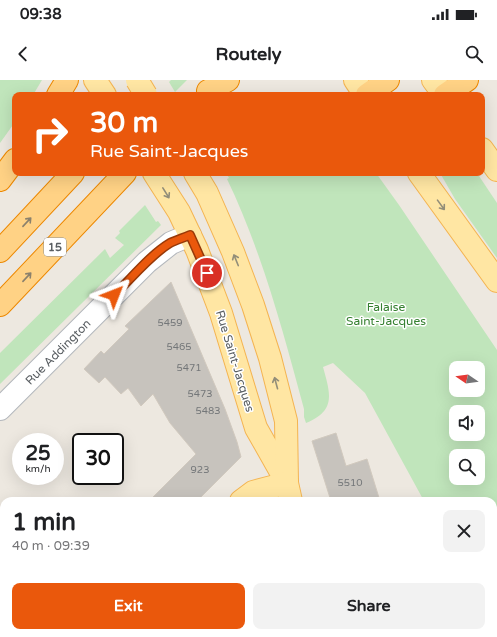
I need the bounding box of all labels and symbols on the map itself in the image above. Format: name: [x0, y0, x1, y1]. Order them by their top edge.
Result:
one-way arrow: [163, 187, 171, 199]
one-way arrow: [437, 199, 445, 210]
one-way arrow: [22, 217, 31, 228]
road number: 15: [44, 238, 66, 256]
one-way arrow: [231, 255, 239, 267]
pin: [190, 256, 224, 290]
one-way arrow: [22, 272, 31, 282]
position arrow: [93, 274, 135, 316]
park label: Falaise Saint-Jacques: [346, 300, 426, 328]
street label: Rue Saint-Jacques: [213, 308, 257, 414]
street label: Rue Addington: [22, 316, 94, 388]
house number: 5459: [157, 317, 183, 329]
house number: 5465: [166, 341, 192, 353]
north arrow: [449, 361, 485, 397]
house number: 5471: [176, 362, 202, 374]
one-way arrow: [272, 377, 280, 390]
house number: 5473: [187, 388, 213, 400]
house number: 5483: [195, 405, 221, 417]
speed limit sign: 30: [72, 433, 124, 485]
house number: 923: [191, 464, 209, 476]
house number: 5510: [337, 477, 363, 489]

